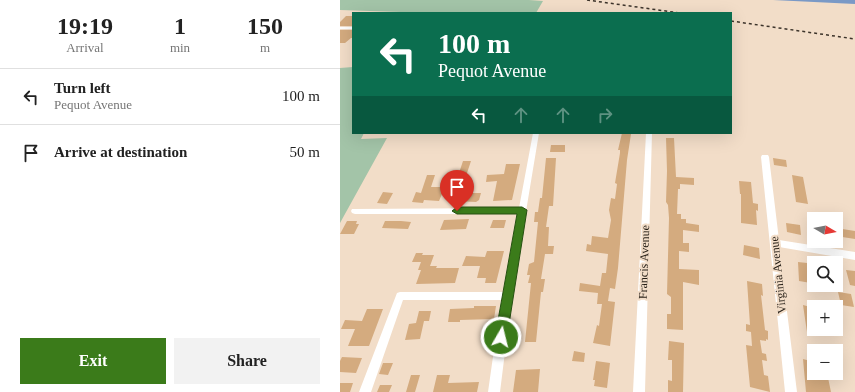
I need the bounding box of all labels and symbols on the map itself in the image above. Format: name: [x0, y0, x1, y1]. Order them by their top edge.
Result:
pin: [440, 170, 474, 211]
north arrow: [807, 212, 843, 248]
street label: Francis Avenue: [636, 225, 652, 299]
street label: Virginia Avenue: [767, 236, 789, 314]
position arrow: [480, 316, 522, 358]

